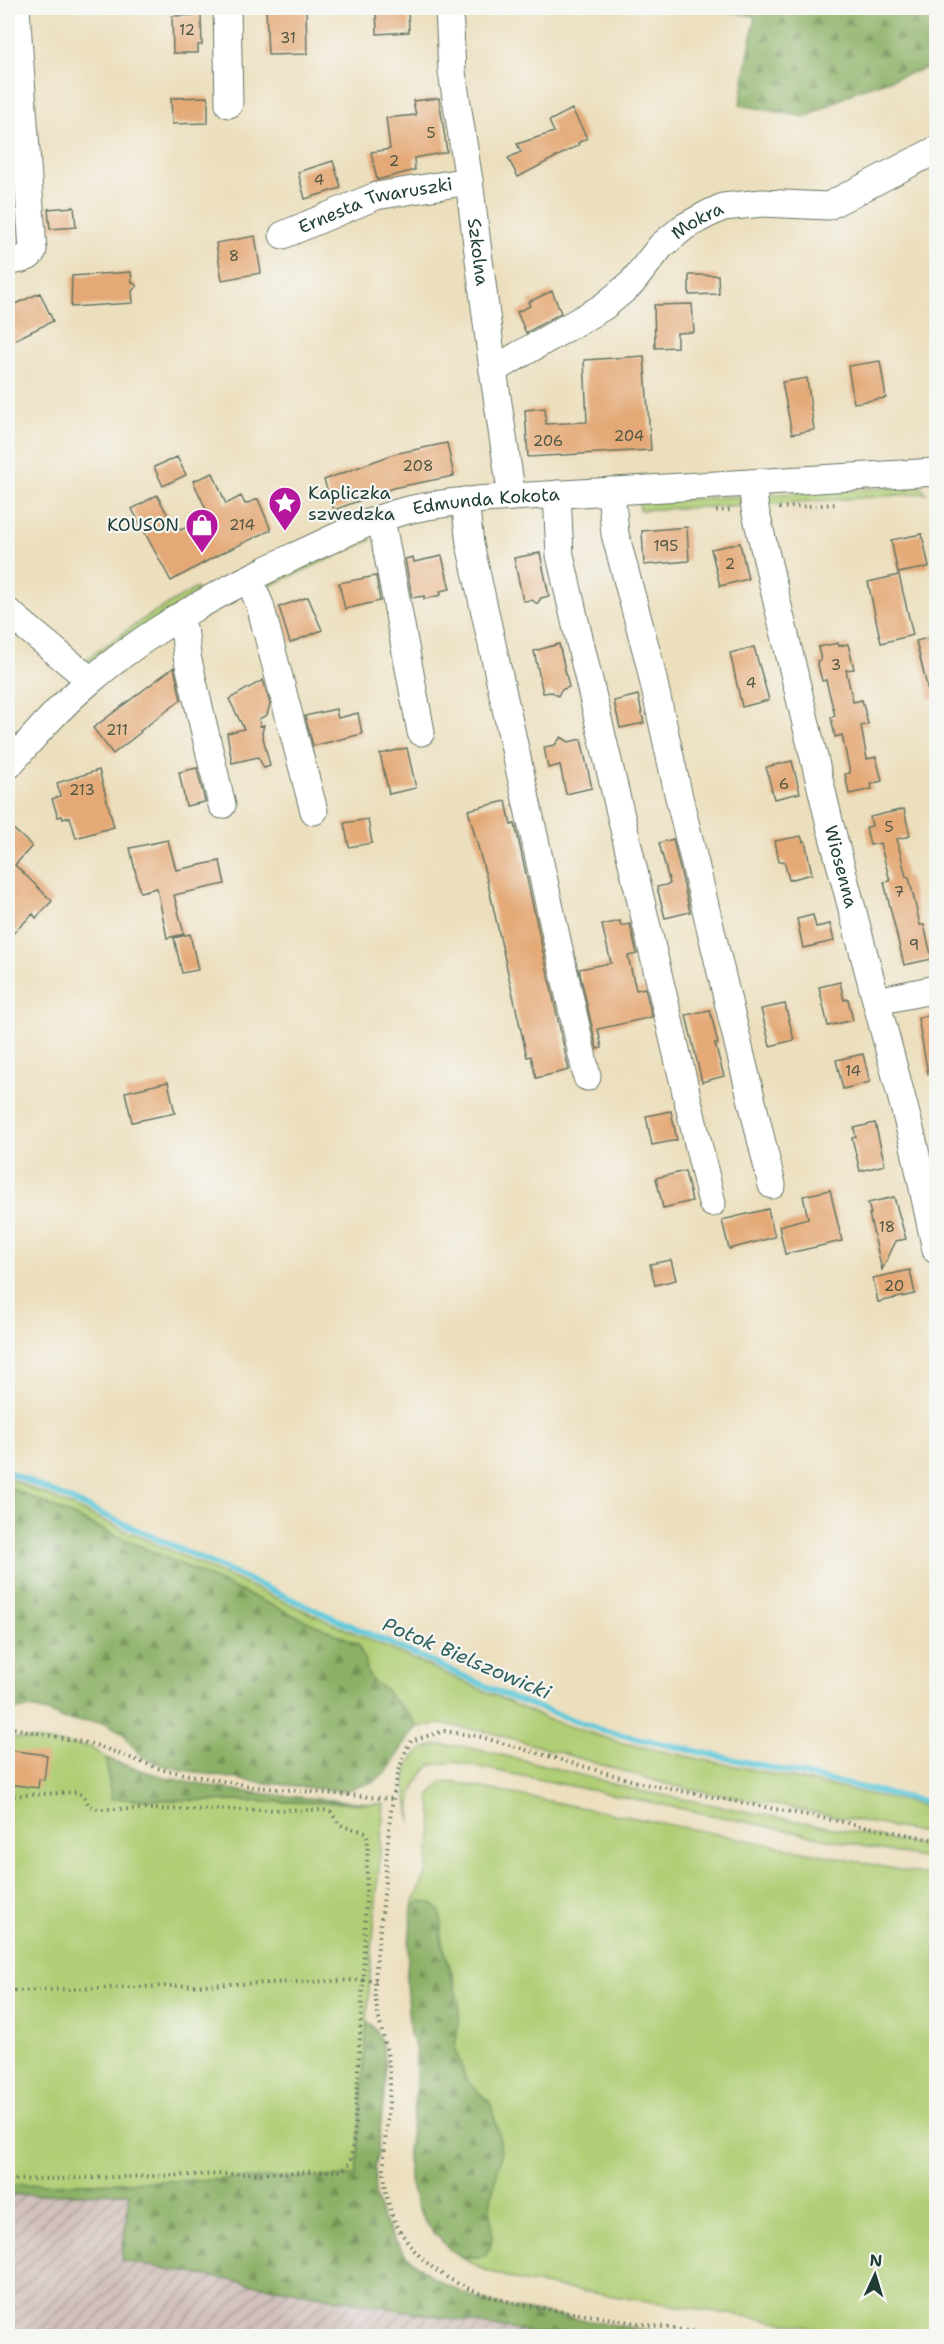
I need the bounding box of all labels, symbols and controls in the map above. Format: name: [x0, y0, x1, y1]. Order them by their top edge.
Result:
house number: 12: [179, 20, 195, 40]
house number: 31: [280, 28, 296, 48]
house number: 5: [426, 123, 436, 143]
house number: 2: [389, 151, 399, 171]
house number: 4: [314, 170, 324, 190]
street label: Ernesta Twaruszki: [295, 172, 454, 239]
street label: Mokra: [666, 196, 727, 245]
street label: Szkolna: [462, 217, 494, 287]
house number: 8: [229, 246, 239, 266]
house number: 204: [614, 426, 644, 446]
house number: 206: [533, 431, 563, 451]
house number: 208: [403, 456, 433, 476]
place label: Kapliczka szwedzka: [308, 481, 395, 526]
street label: Edmunda Kokota: [410, 482, 560, 521]
place icon: Kapliczka szwedzka: [267, 485, 303, 532]
shop icon: KOUSON: [184, 507, 220, 554]
place label: KOUSON: [107, 513, 179, 537]
house number: 214: [229, 515, 255, 535]
house number: 195: [653, 536, 679, 556]
house number: 2: [725, 554, 735, 574]
house number: 3: [831, 655, 841, 675]
house number: 4: [746, 673, 756, 693]
house number: 211: [106, 720, 128, 740]
house number: 6: [779, 774, 789, 794]
house number: 213: [69, 780, 95, 800]
house number: 5: [884, 817, 894, 837]
street label: Wiosenna: [819, 823, 863, 911]
house number: 7: [894, 882, 904, 902]
house number: 9: [909, 935, 919, 955]
house number: 14: [845, 1061, 861, 1081]
house number: 18: [879, 1217, 895, 1237]
house number: 20: [884, 1276, 904, 1296]
water label: Potok Bielszowicki: [379, 1611, 555, 1705]
north arrow: [845, 2245, 905, 2305]
text: N: [869, 2250, 883, 2271]

